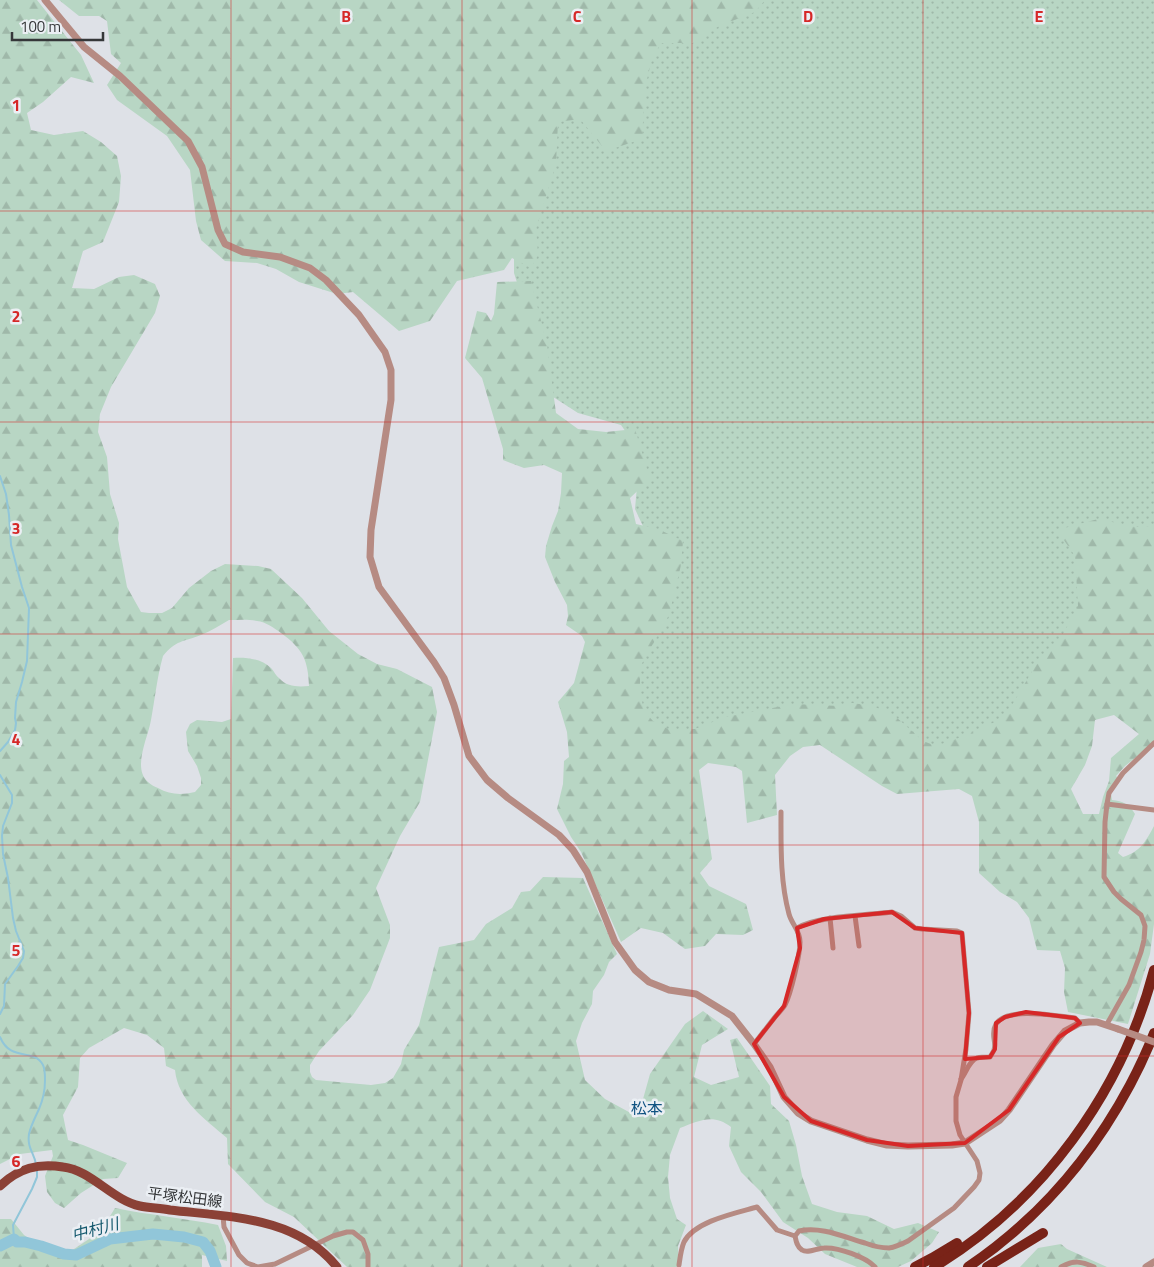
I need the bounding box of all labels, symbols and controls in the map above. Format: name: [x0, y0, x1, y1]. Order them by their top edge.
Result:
text: B: [341, 4, 351, 28]
text: C: [573, 4, 582, 28]
text: D: [803, 4, 813, 28]
text: E: [1035, 4, 1044, 28]
scale bar: [12, 10, 104, 42]
text: 100 m: [20, 15, 61, 38]
text: 1: [12, 93, 20, 117]
text: 2: [12, 304, 20, 328]
text: 3: [12, 516, 20, 540]
text: 4: [12, 727, 21, 751]
text: 5: [12, 938, 21, 962]
district label: 松本: [631, 1096, 663, 1120]
text: 6: [12, 1149, 21, 1173]
street label: 平塚松田線: [146, 1181, 224, 1213]
water label: 中村川: [69, 1211, 123, 1247]

